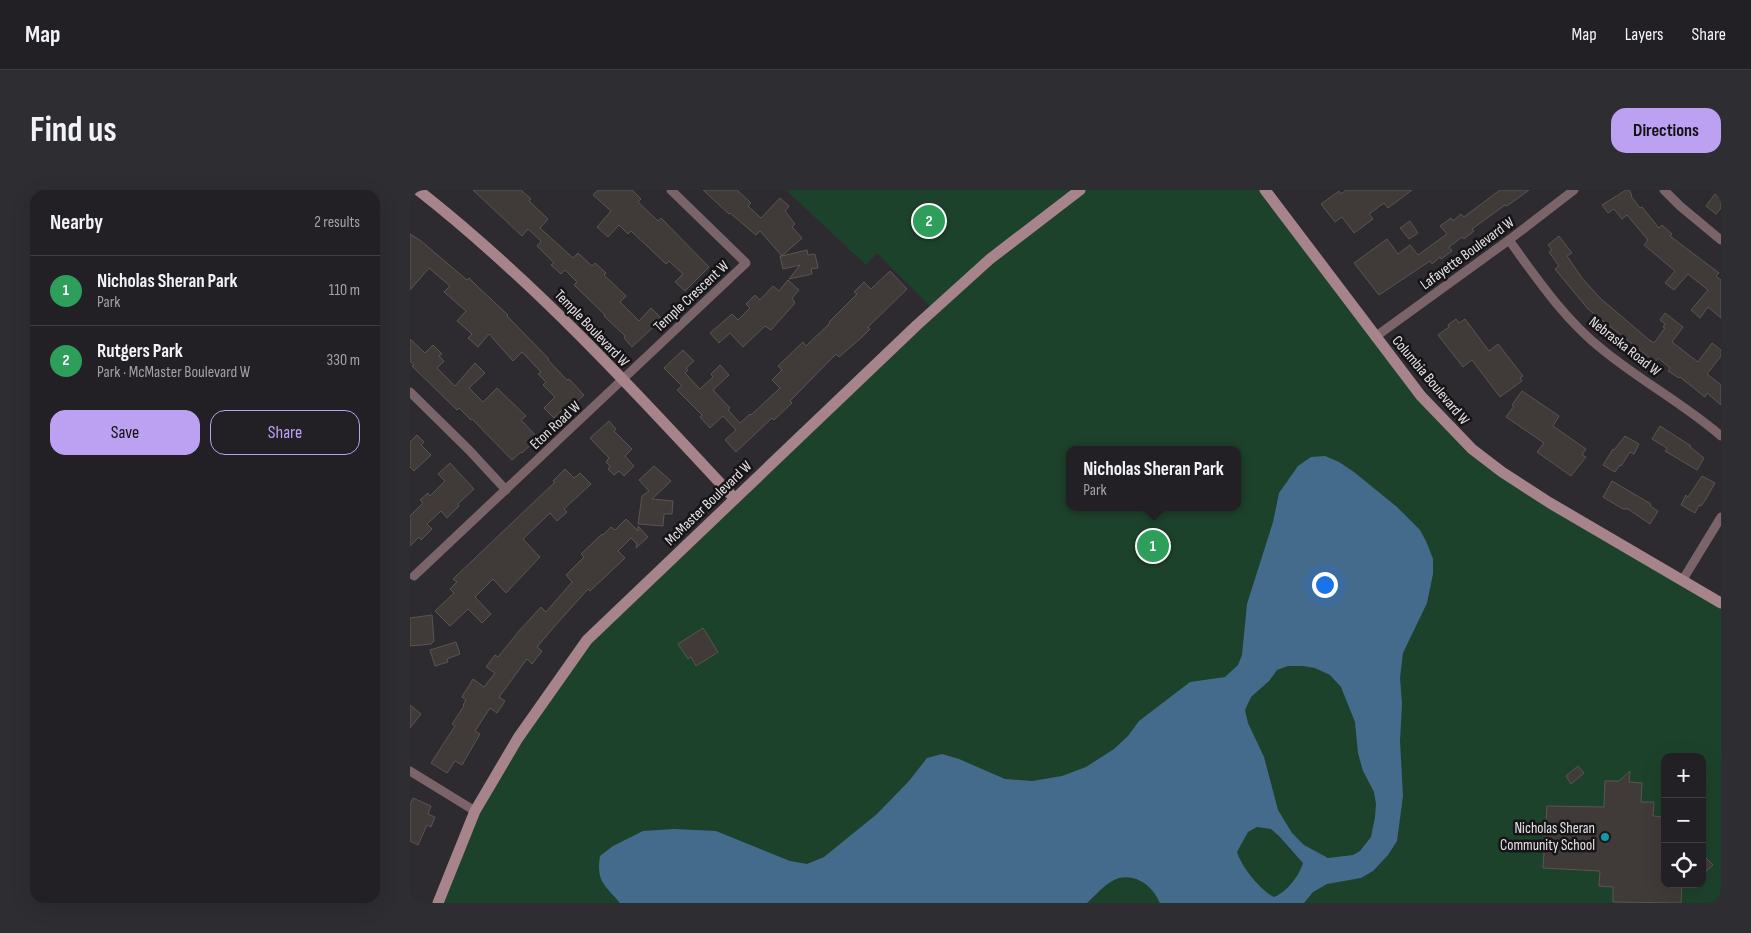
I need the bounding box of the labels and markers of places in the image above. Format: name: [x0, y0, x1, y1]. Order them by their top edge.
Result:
pin: 2: [913, 202, 945, 240]
pin: 1: [1137, 527, 1169, 565]
place label: Nicholas Sheran Community School: [1500, 819, 1595, 855]
marker: Nicholas Sheran Community School: [1599, 831, 1611, 843]

